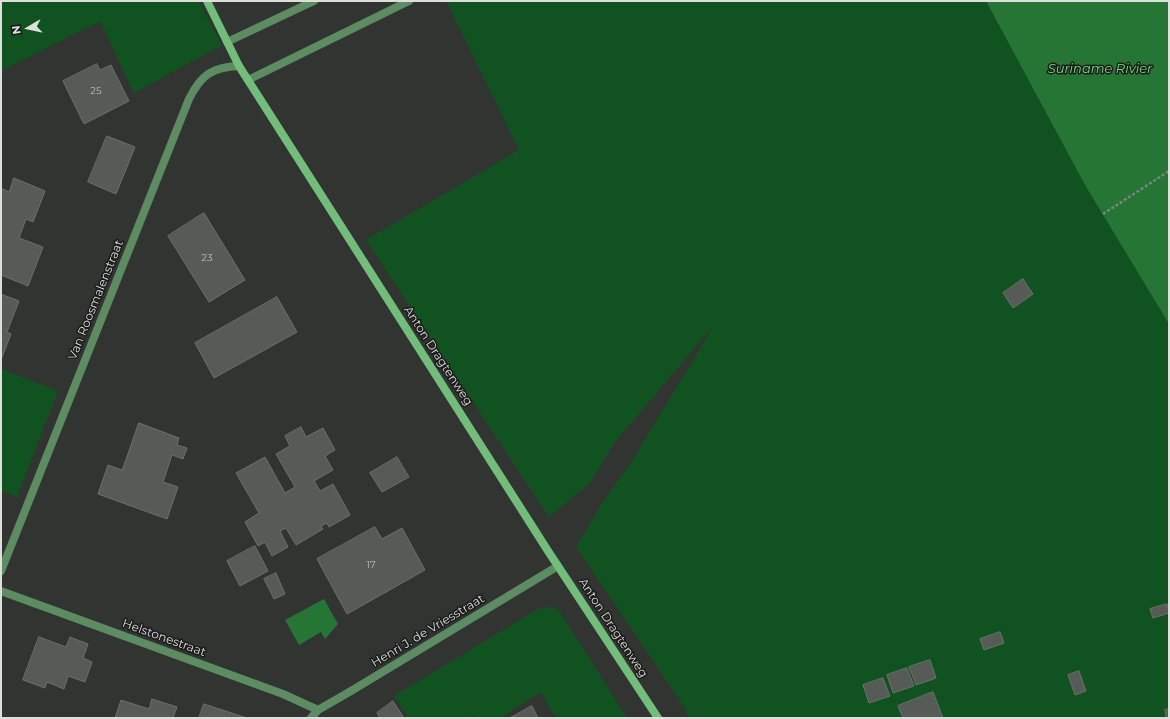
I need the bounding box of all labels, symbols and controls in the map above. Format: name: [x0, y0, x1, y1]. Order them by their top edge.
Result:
north arrow: [8, 8, 48, 48]
text: N: [9, 24, 24, 35]
water label: Suriname Rivier: [1048, 61, 1152, 77]
house number: 25: [90, 85, 102, 97]
street label: Van Roosmalenstraat: [65, 238, 127, 362]
house number: 23: [201, 252, 213, 264]
street label: Anton Dragtenweg: [401, 304, 475, 408]
house number: 17: [366, 559, 376, 571]
street label: Anton Dragtenweg: [576, 576, 650, 680]
street label: Henri J. de Vriesstraat: [369, 592, 487, 670]
street label: Helstonestraat: [120, 616, 208, 660]

